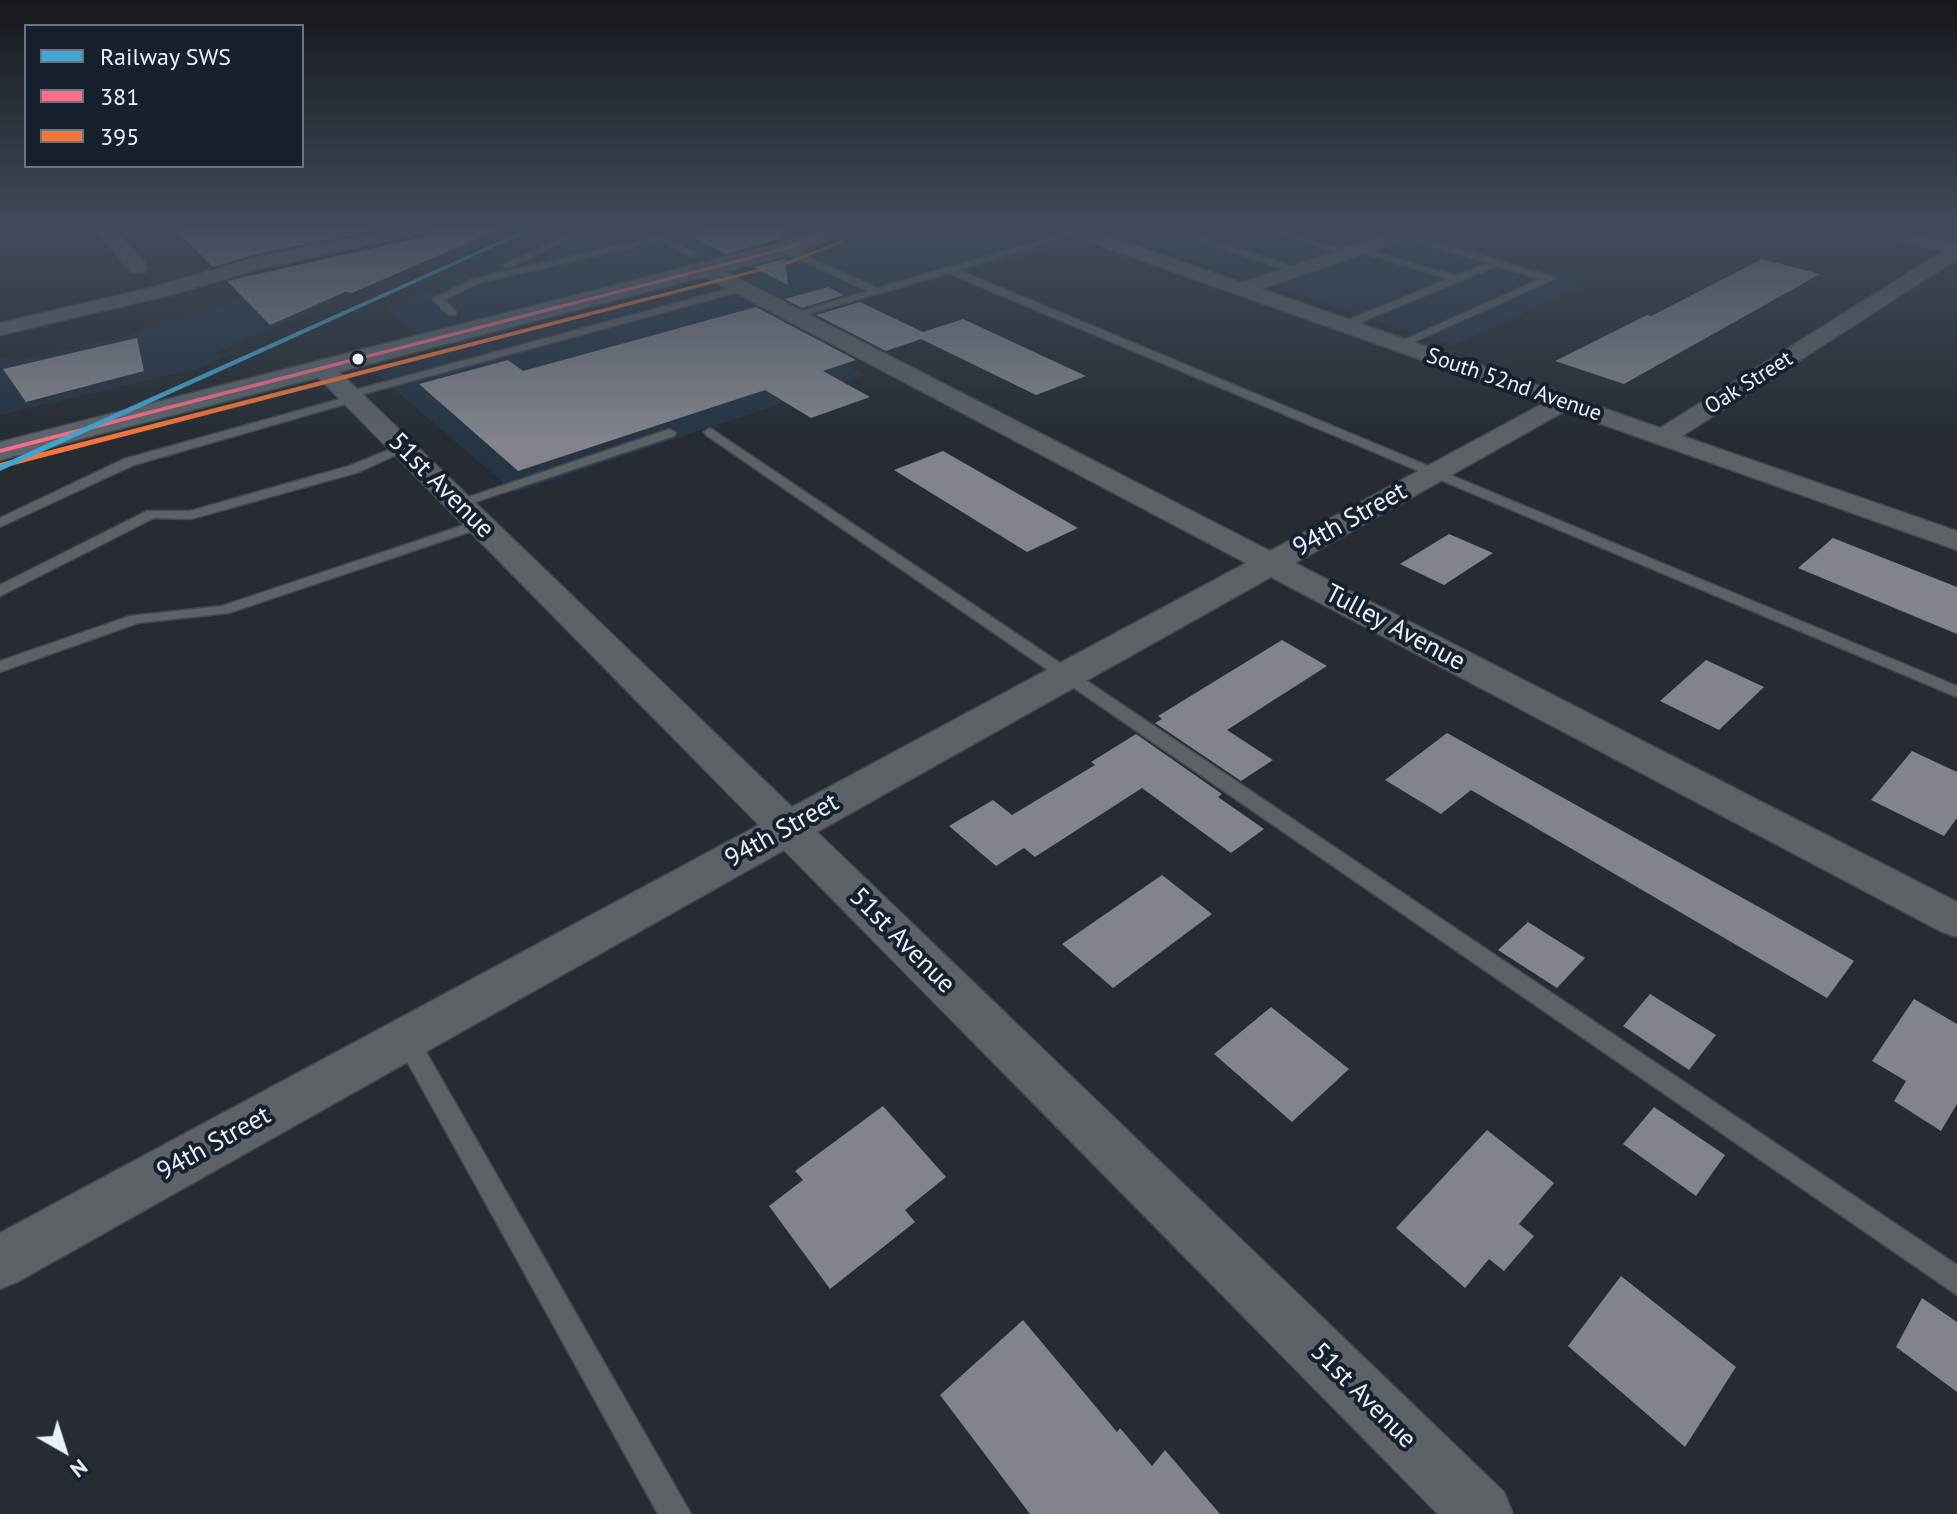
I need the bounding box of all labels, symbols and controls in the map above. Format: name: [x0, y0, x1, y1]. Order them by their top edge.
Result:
legend: [24, 24, 304, 168]
text: Railway SWS: [100, 41, 231, 72]
text: 381: [100, 81, 139, 112]
text: 395: [100, 121, 139, 152]
street label: South 52nd Avenue: [1423, 343, 1605, 427]
street label: Oak Street: [1700, 346, 1798, 420]
unlabelled marker: [350, 351, 366, 367]
street label: 51st Avenue: [382, 427, 500, 545]
street label: 94th Street: [1288, 476, 1412, 564]
street label: Tulley Avenue: [1320, 578, 1470, 678]
street label: 94th Street: [720, 787, 844, 875]
street label: 51st Avenue: [843, 882, 961, 1000]
street label: 94th Street: [152, 1100, 276, 1188]
street label: 51st Avenue: [1304, 1337, 1422, 1455]
north arrow: [24, 1410, 104, 1490]
text: N: [65, 1453, 94, 1484]

